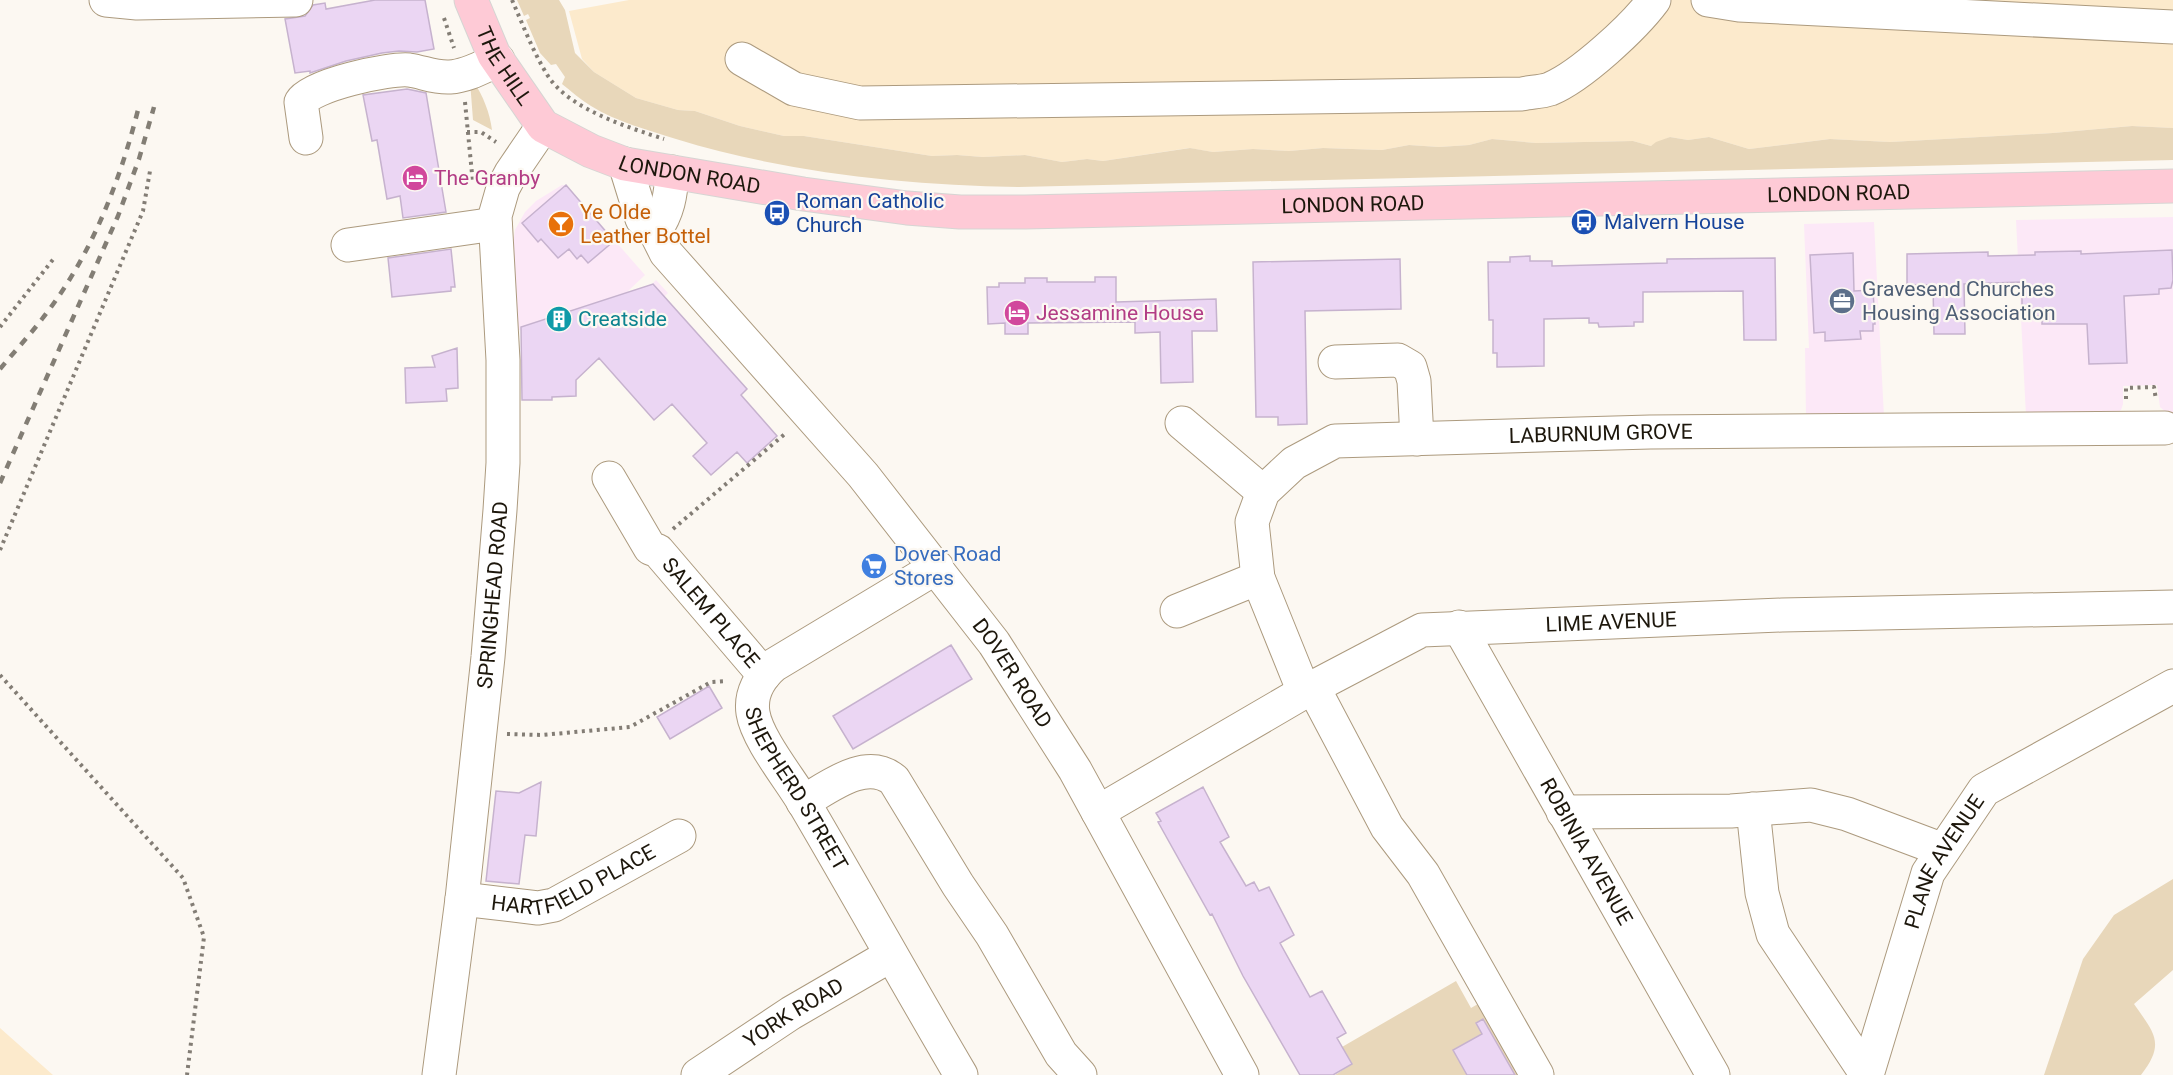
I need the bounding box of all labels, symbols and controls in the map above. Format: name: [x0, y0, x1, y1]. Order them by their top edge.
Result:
street label: THE HILL: [472, 23, 537, 110]
street label: LONDON ROAD: [615, 151, 762, 199]
hotel icon: The Granby: [400, 163, 430, 193]
place label: The Granby: [434, 166, 540, 190]
street label: LONDON ROAD: [1767, 180, 1911, 207]
place label: Roman Catholic Church: [796, 189, 944, 237]
street label: LONDON ROAD: [1281, 191, 1425, 218]
bus stop icon: Roman Catholic Church: [762, 198, 792, 228]
place label: Ye Olde Leather Bottel: [580, 200, 711, 248]
bus stop icon: Malvern House: [1569, 207, 1599, 237]
bar icon: Ye Olde Leather Bottel: [546, 209, 576, 239]
place label: Malvern House: [1604, 210, 1744, 234]
place label: Gravesend Churches Housing Association: [1862, 277, 2056, 325]
office icon: Gravesend Churches Housing Association: [1827, 286, 1857, 316]
hotel icon: Jessamine House: [1002, 298, 1032, 328]
place label: Jessamine House: [1036, 301, 1204, 325]
building icon: Creatside: [544, 304, 574, 334]
place label: Creatside: [578, 307, 667, 331]
street label: LABURNUM GROVE: [1508, 420, 1693, 448]
street label: SPRINGHEAD ROAD: [473, 501, 513, 690]
place label: Dover Road Stores: [894, 542, 1001, 590]
supermarket icon: Dover Road Stores: [859, 551, 889, 581]
street label: SALEM PLACE: [657, 553, 765, 673]
street label: LIME AVENUE: [1545, 607, 1677, 637]
street label: DOVER ROAD: [967, 614, 1057, 732]
street label: SHEPHERD STREET: [740, 705, 853, 875]
street label: ROBINIA AVENUE: [1535, 774, 1637, 929]
street label: PLANE AVENUE: [1900, 790, 1989, 932]
street label: HARTFIELD PLACE: [490, 840, 659, 921]
street label: YORK ROAD: [739, 973, 848, 1053]

